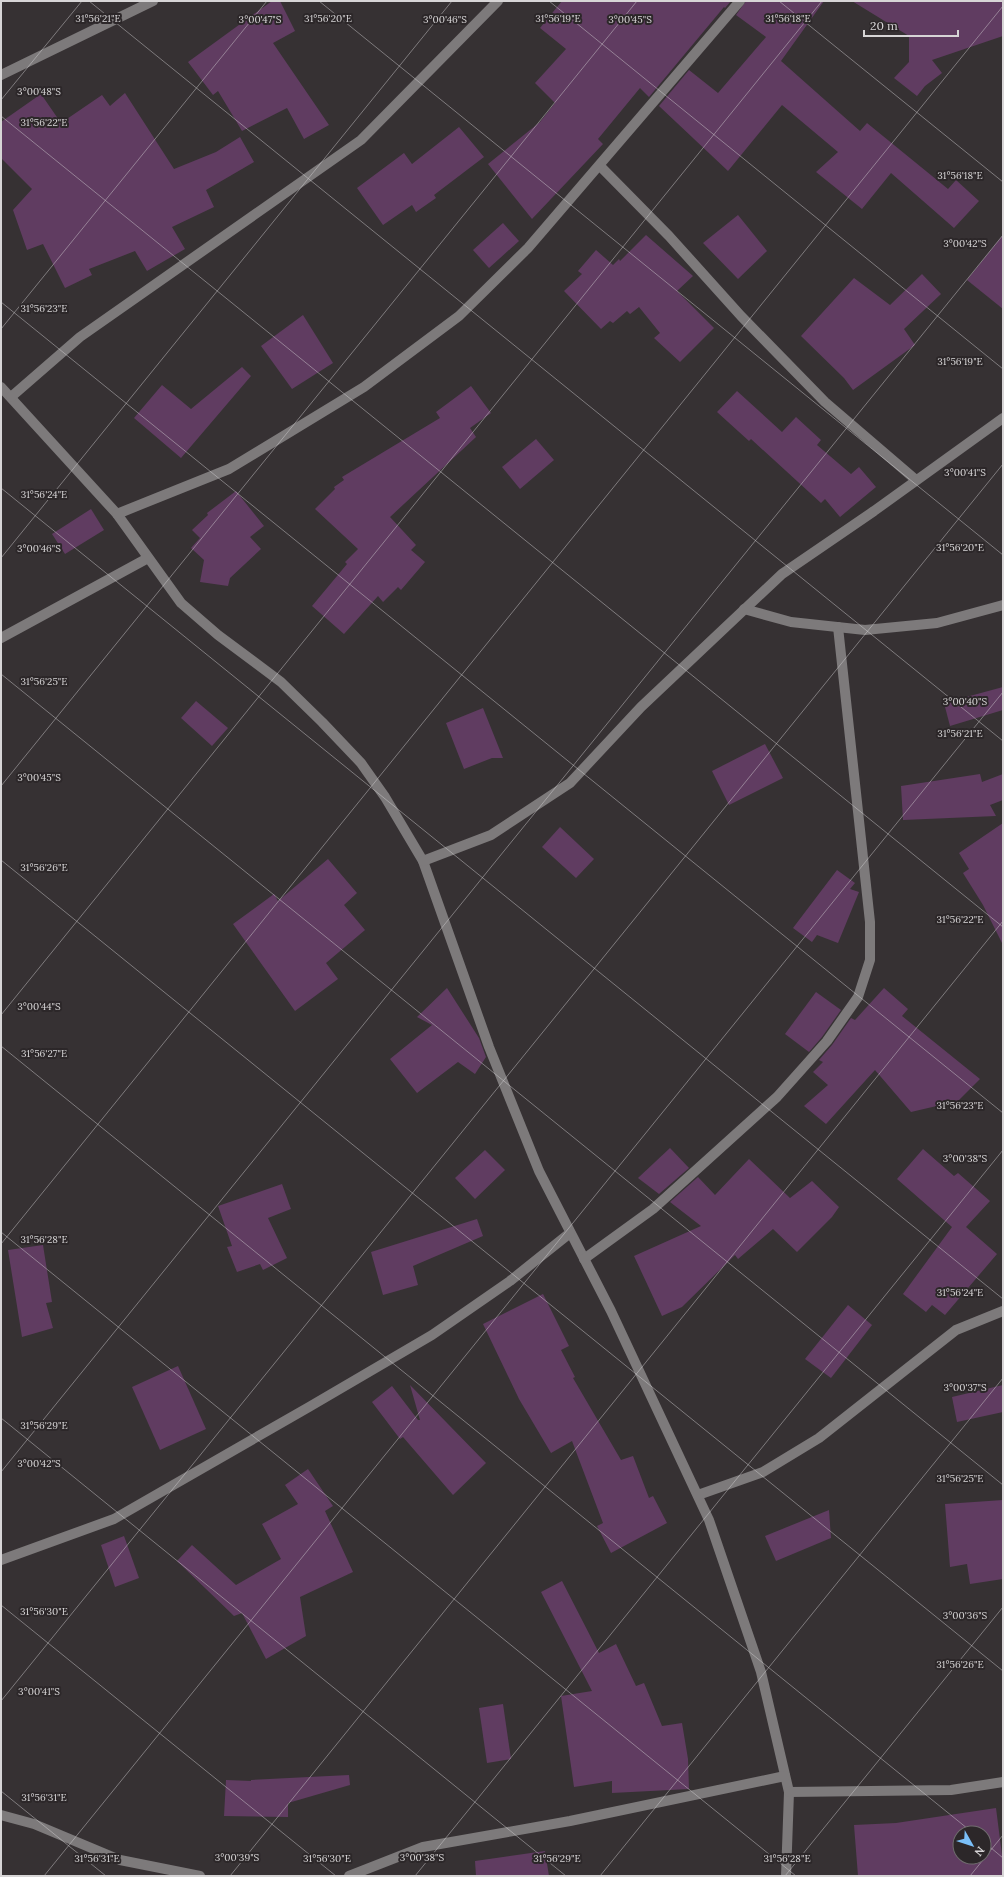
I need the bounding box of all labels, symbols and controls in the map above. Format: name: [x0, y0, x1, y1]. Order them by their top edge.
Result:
text: 31°56'21"E: [75, 12, 121, 25]
text: 31°56'20"E: [304, 12, 352, 25]
text: 31°56'19"E: [535, 12, 581, 25]
text: 31°56'18"E: [765, 12, 811, 25]
scale bar: [864, 12, 958, 38]
text: 3°00'47"S: [239, 13, 282, 26]
text: 3°00'46"S: [423, 13, 467, 26]
text: 3°00'45"S: [608, 13, 652, 26]
text: 20 m: [870, 18, 898, 33]
text: 3°00'48"S: [17, 85, 61, 98]
text: 31°56'22"E: [21, 116, 68, 129]
text: 31°56'18"E: [937, 169, 983, 182]
text: 3°00'42"S: [943, 237, 987, 250]
text: 31°56'23"E: [20, 302, 68, 315]
text: 31°56'19"E: [937, 355, 983, 368]
text: 3°00'41"S: [944, 466, 986, 479]
text: 31°56'24"E: [21, 488, 67, 501]
text: 31°56'20"E: [936, 541, 984, 554]
text: 3°00'46"S: [17, 542, 61, 555]
text: 31°56'25"E: [20, 675, 68, 688]
text: 3°00'40"S: [943, 695, 988, 708]
text: 31°56'21"E: [937, 727, 983, 740]
text: 3°00'45"S: [17, 771, 61, 784]
text: 31°56'26"E: [20, 861, 68, 874]
text: 31°56'22"E: [937, 913, 984, 926]
text: 3°00'44"S: [17, 1000, 61, 1013]
text: 31°56'27"E: [21, 1047, 67, 1060]
text: 31°56'23"E: [936, 1099, 984, 1112]
text: 3°00'38"S: [943, 1152, 988, 1165]
text: 31°56'28"E: [20, 1233, 68, 1246]
text: 31°56'24"E: [937, 1286, 983, 1299]
text: 3°00'37"S: [943, 1381, 987, 1394]
text: 31°56'29"E: [20, 1419, 68, 1432]
text: 3°00'42"S: [17, 1457, 61, 1470]
text: 31°56'25"E: [936, 1472, 984, 1485]
text: 31°56'30"E: [20, 1605, 68, 1618]
text: 3°00'36"S: [943, 1609, 988, 1622]
text: 31°56'26"E: [936, 1658, 984, 1671]
text: 3°00'41"S: [18, 1685, 60, 1698]
text: 31°56'31"E: [21, 1791, 67, 1804]
north arrow: [952, 1825, 992, 1865]
text: N: [971, 1844, 988, 1859]
text: 3°00'39"S: [215, 1851, 260, 1864]
text: 3°00'38"S: [400, 1851, 445, 1864]
text: 31°56'31"E: [74, 1852, 120, 1865]
text: 31°56'30"E: [303, 1852, 351, 1865]
text: 31°56'29"E: [533, 1852, 581, 1865]
text: 31°56'28"E: [763, 1852, 811, 1865]

